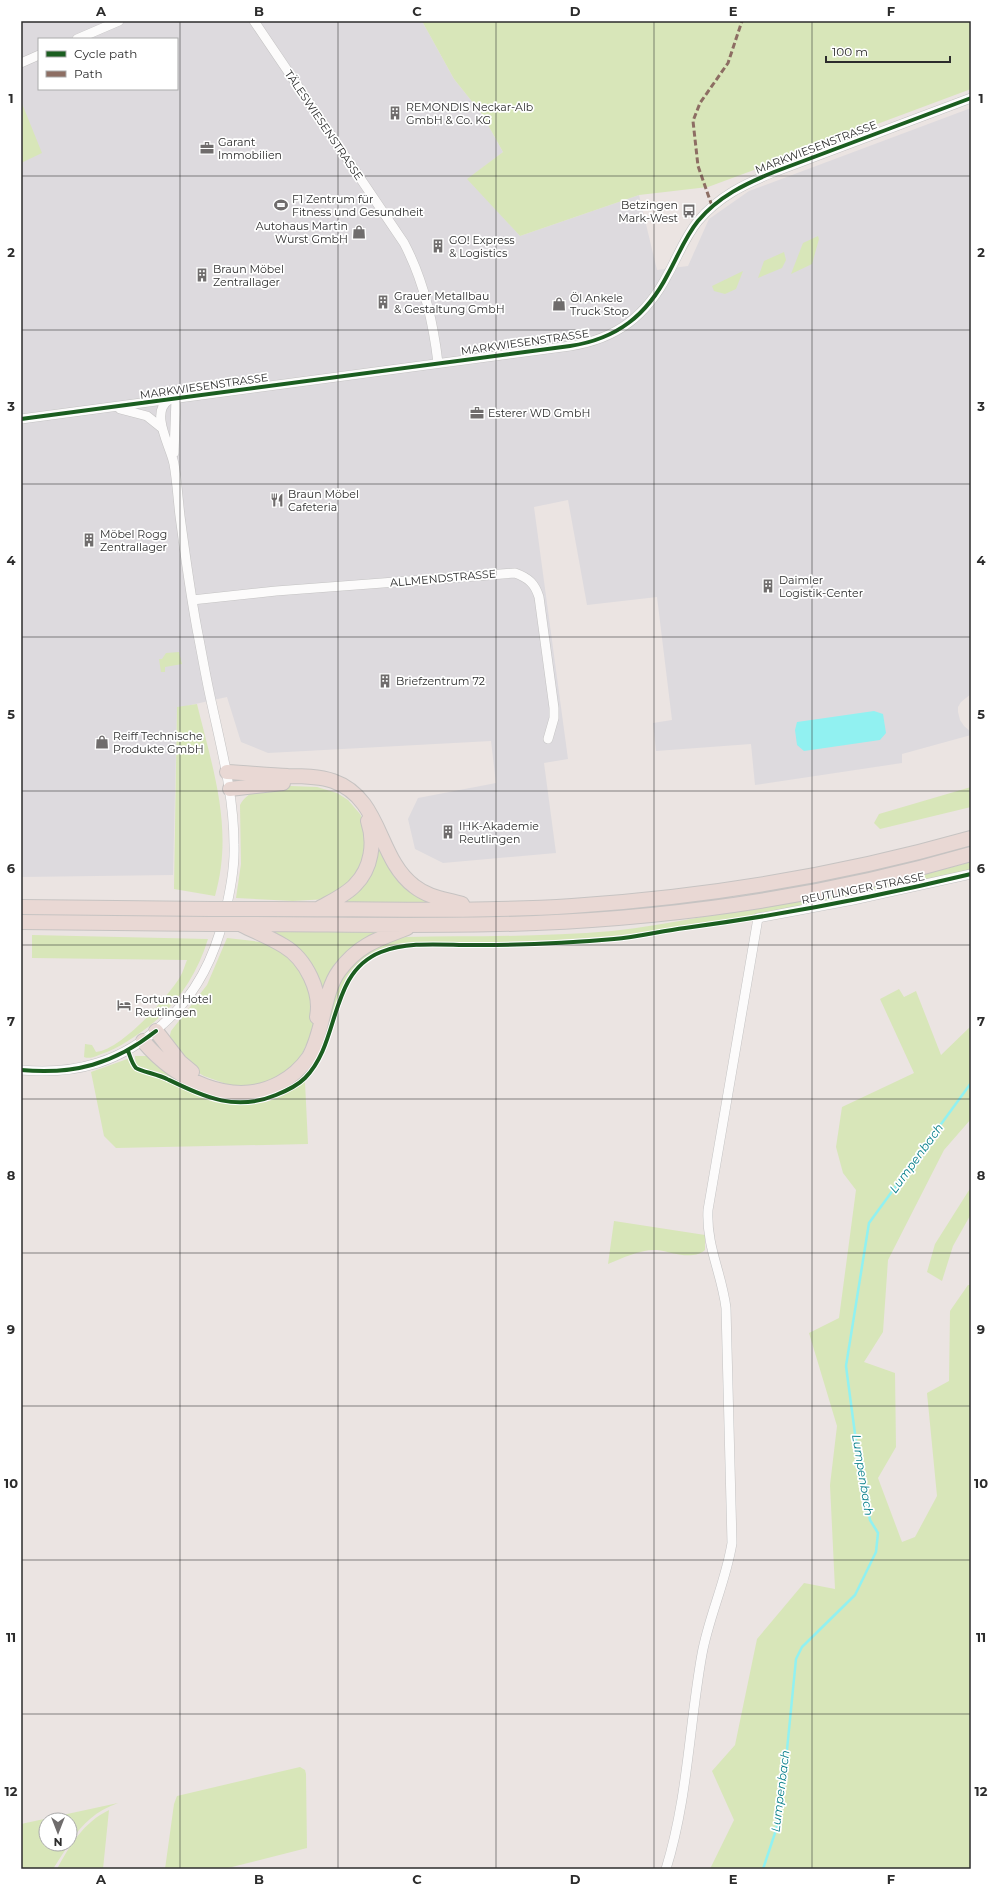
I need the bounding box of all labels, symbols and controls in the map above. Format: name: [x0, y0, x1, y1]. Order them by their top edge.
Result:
text: A: [95, 3, 107, 19]
text: B: [254, 3, 264, 19]
text: C: [412, 3, 422, 19]
text: D: [570, 3, 581, 19]
text: E: [729, 3, 738, 19]
text: F: [887, 3, 895, 19]
legend: [38, 38, 178, 90]
scale bar: [826, 38, 950, 64]
text: 100 m: [832, 44, 868, 59]
text: Cycle path: [74, 46, 137, 61]
text: Path: [74, 66, 103, 81]
street label: TÄLESWIESENSTRASSE: [282, 67, 366, 183]
text: 1: [8, 90, 14, 106]
text: 1: [978, 90, 984, 106]
place label: REMONDIS Neckar-Alb GmbH & Co. KG: [406, 100, 533, 127]
building icon: REMONDIS Neckar-Alb GmbH & Co. KG: [387, 105, 403, 121]
street label: MARKWIESENSTRASSE: [753, 117, 879, 177]
place label: Garant Immobilien: [218, 135, 282, 162]
office icon: Garant Immobilien: [199, 140, 215, 156]
place label: F1 Zentrum für Fitness und Gesundheit: [292, 192, 424, 219]
sports icon: F1 Zentrum für Fitness und Gesundheit: [273, 197, 289, 213]
place label: Betzingen Mark-West: [618, 198, 679, 225]
bus stop icon: Betzingen Mark-West: [681, 203, 697, 219]
place label: Autohaus Martin Wurst GmbH: [256, 219, 348, 246]
shop icon: Autohaus Martin Wurst GmbH: [351, 224, 367, 240]
place label: GO! Express & Logistics: [449, 233, 515, 260]
building icon: GO! Express & Logistics: [430, 238, 446, 254]
text: 2: [7, 244, 15, 260]
text: 2: [977, 244, 985, 260]
place label: Braun Möbel Zentrallager: [213, 262, 284, 289]
building icon: Braun Möbel Zentrallager: [194, 267, 210, 283]
place label: Grauer Metallbau & Gestaltung GmbH: [394, 289, 505, 316]
place label: Öl Ankele Truck Stop: [570, 291, 629, 318]
building icon: Grauer Metallbau & Gestaltung GmbH: [375, 294, 391, 310]
shop icon: Öl Ankele Truck Stop: [551, 296, 567, 312]
street label: MARKWIESENSTRASSE: [460, 326, 590, 358]
street label: MARKWIESENSTRASSE: [139, 370, 269, 402]
text: 3: [6, 398, 15, 414]
text: 3: [976, 398, 985, 414]
office icon: Esterer WD GmbH: [469, 405, 485, 421]
place label: Esterer WD GmbH: [488, 406, 590, 420]
place label: Braun Möbel Cafeteria: [288, 487, 359, 514]
restaurant icon: Braun Möbel Cafeteria: [269, 492, 285, 508]
place label: Möbel Rogg Zentrallager: [100, 527, 167, 554]
building icon: Möbel Rogg Zentrallager: [81, 532, 97, 548]
text: 4: [7, 552, 16, 568]
text: 4: [977, 552, 986, 568]
street label: ALLMENDSTRASSE: [389, 566, 497, 590]
place label: Daimler Logistik-Center: [779, 573, 863, 600]
building icon: Daimler Logistik-Center: [760, 578, 776, 594]
building icon: Briefzentrum 72: [377, 673, 393, 689]
place label: Briefzentrum 72: [396, 674, 485, 688]
text: 5: [7, 706, 15, 722]
text: 5: [977, 706, 985, 722]
place label: Reiff Technische Produkte GmbH: [113, 729, 204, 756]
shop icon: Reiff Technische Produkte GmbH: [94, 734, 110, 750]
place label: IHK-Akademie Reutlingen: [459, 819, 539, 846]
building icon: IHK-Akademie Reutlingen: [440, 824, 456, 840]
text: 6: [7, 860, 16, 876]
text: 6: [977, 860, 986, 876]
street label: REUTLINGER STRASSE: [800, 869, 926, 907]
place label: Fortuna Hotel Reutlingen: [135, 992, 212, 1019]
hotel icon: Fortuna Hotel Reutlingen: [116, 997, 132, 1013]
text: 7: [7, 1013, 15, 1029]
text: 7: [977, 1013, 985, 1029]
water label: Lumpenbach: [886, 1120, 946, 1196]
text: 8: [7, 1167, 16, 1183]
text: 8: [977, 1167, 986, 1183]
text: 9: [7, 1321, 15, 1337]
text: 9: [977, 1321, 985, 1337]
water label: Lumpenbach: [849, 1433, 877, 1517]
text: 10: [4, 1475, 18, 1491]
text: 10: [974, 1475, 988, 1491]
text: 11: [6, 1629, 16, 1645]
text: 11: [976, 1629, 986, 1645]
water label: Lumpenbach: [768, 1749, 792, 1833]
text: 12: [5, 1783, 18, 1799]
text: 12: [975, 1783, 988, 1799]
north arrow: [38, 1812, 78, 1852]
text: N: [54, 1835, 62, 1849]
text: A: [95, 1871, 107, 1887]
text: B: [254, 1871, 264, 1887]
text: C: [412, 1871, 422, 1887]
text: D: [570, 1871, 581, 1887]
text: E: [729, 1871, 738, 1887]
text: F: [887, 1871, 895, 1887]

